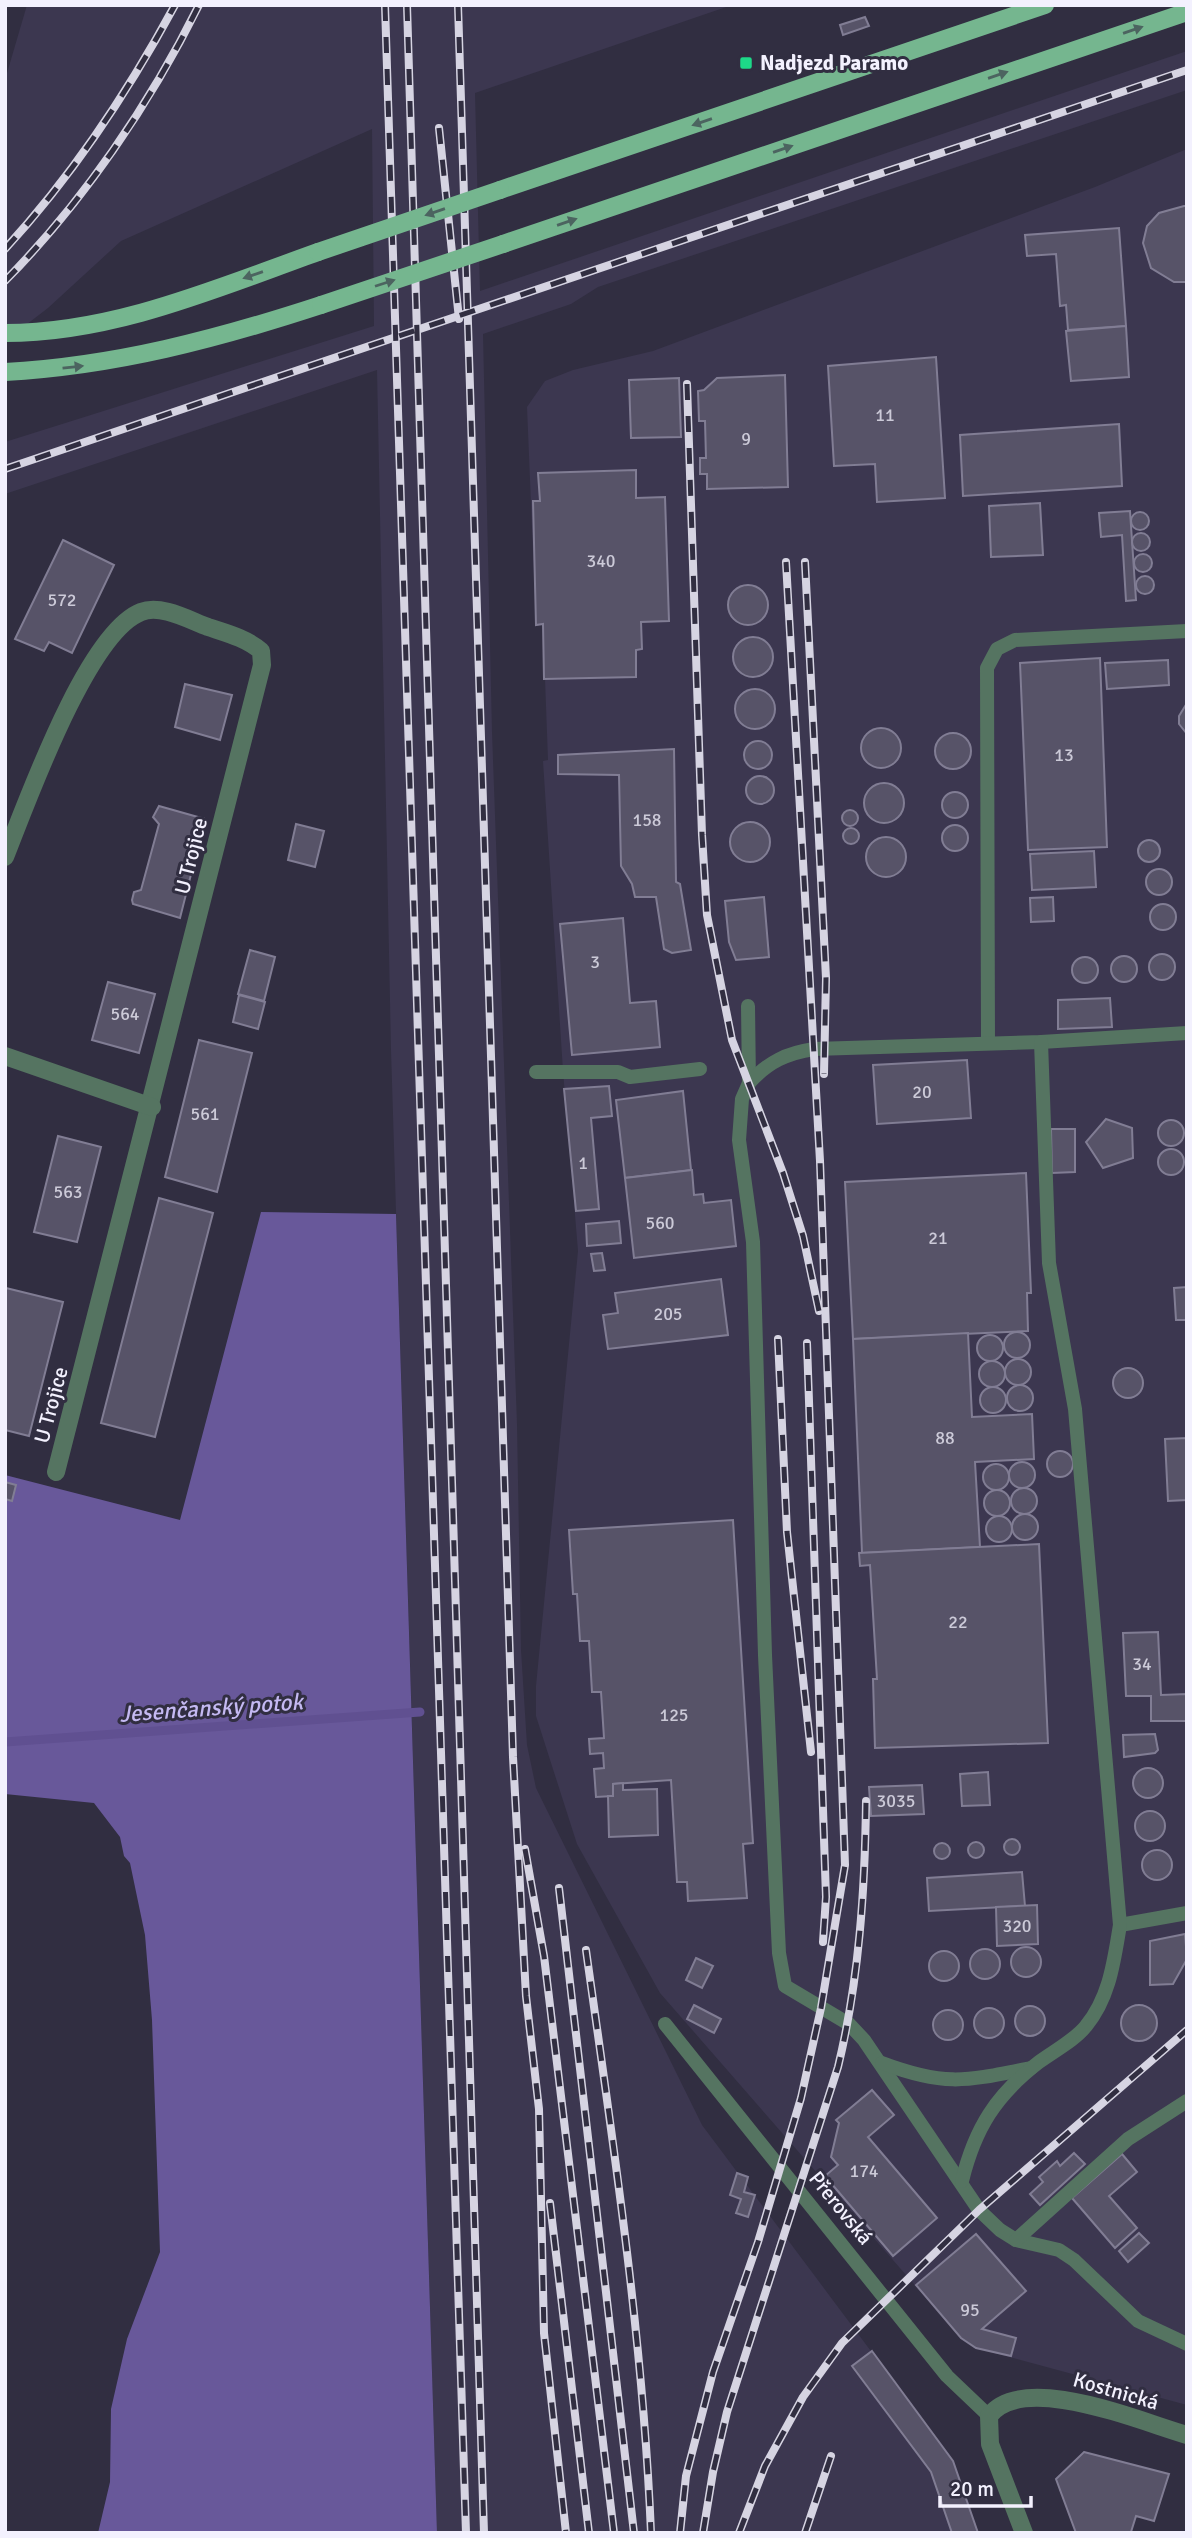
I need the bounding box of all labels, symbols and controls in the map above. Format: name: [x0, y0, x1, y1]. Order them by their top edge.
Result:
one-way arrow: [1122, 24, 1143, 35]
place label: Nadjezd Paramo: [760, 50, 908, 76]
marker: Nadjezd Paramo: [738, 55, 754, 71]
one-way arrow: [988, 70, 1009, 80]
one-way arrow: [691, 117, 712, 128]
one-way arrow: [773, 143, 794, 153]
one-way arrow: [424, 207, 445, 218]
one-way arrow: [557, 216, 578, 227]
one-way arrow: [243, 270, 264, 281]
one-way arrow: [375, 277, 396, 288]
one-way arrow: [62, 361, 84, 372]
house number: 11: [875, 404, 895, 426]
house number: 9: [741, 428, 751, 450]
house number: 340: [586, 550, 616, 572]
house number: 572: [47, 589, 77, 611]
house number: 13: [1054, 744, 1074, 766]
house number: 158: [632, 809, 662, 831]
street label: U Trojice: [169, 815, 213, 897]
house number: 3: [590, 951, 600, 973]
house number: 564: [110, 1003, 140, 1025]
house number: 20: [912, 1081, 932, 1103]
house number: 561: [190, 1103, 220, 1125]
house number: 1: [578, 1152, 588, 1174]
house number: 563: [53, 1181, 83, 1203]
house number: 560: [645, 1212, 675, 1234]
house number: 21: [928, 1227, 948, 1249]
house number: 205: [653, 1303, 683, 1325]
street label: U Trojice: [28, 1364, 74, 1446]
house number: 88: [935, 1427, 955, 1449]
house number: 22: [948, 1611, 968, 1633]
house number: 34: [1132, 1653, 1152, 1675]
water label: Jesenčanský potok: [118, 1687, 306, 1729]
house number: 125: [659, 1704, 689, 1726]
house number: 3035: [877, 1790, 915, 1812]
house number: 320: [1002, 1915, 1032, 1937]
house number: 174: [849, 2160, 879, 2182]
street label: Přerovská: [803, 2166, 879, 2250]
house number: 95: [960, 2299, 980, 2321]
street label: Kostnická: [1070, 2366, 1162, 2416]
scale bar: [940, 2464, 1031, 2508]
text: 20 m: [950, 2476, 994, 2502]

